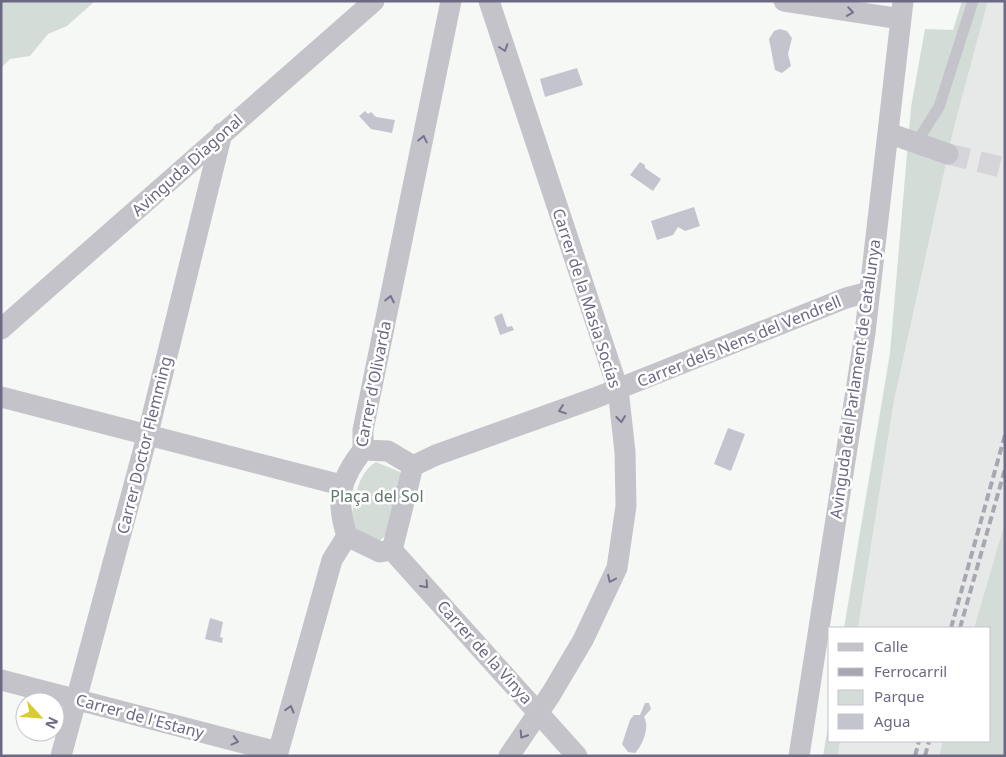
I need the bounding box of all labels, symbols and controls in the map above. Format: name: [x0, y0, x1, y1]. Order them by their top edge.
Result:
one-way arrow: [845, 6, 854, 16]
one-way arrow: [498, 43, 508, 51]
street label: Avinguda Diagonal: [127, 109, 247, 221]
one-way arrow: [417, 135, 427, 144]
street label: Carrer de la Masia Socías: [548, 205, 626, 391]
street label: Avinguda del Parlament de Catalunya: [824, 238, 886, 520]
street label: Carrer dels Nens del Vendrell: [634, 290, 844, 392]
one-way arrow: [384, 294, 395, 303]
street label: Carrer d'Olivarda: [350, 319, 396, 449]
street label: Carrer Doctor Flemming: [111, 354, 177, 536]
one-way arrow: [558, 404, 567, 414]
one-way arrow: [615, 415, 626, 423]
park label: Plaça del Sol: [330, 485, 424, 507]
one-way arrow: [607, 574, 617, 583]
one-way arrow: [419, 580, 428, 589]
street label: Carrer de la Vinya: [432, 595, 538, 709]
legend: [828, 627, 991, 742]
text: Calle: [874, 636, 908, 656]
text: Ferrocarril: [874, 661, 947, 681]
text: Parque: [874, 686, 924, 706]
street label: Carrer de l'Estany: [73, 688, 207, 744]
north arrow: [15, 692, 65, 742]
one-way arrow: [285, 705, 295, 713]
text: Agua: [874, 711, 911, 731]
text: N: [41, 714, 63, 732]
one-way arrow: [520, 730, 529, 739]
one-way arrow: [230, 735, 238, 745]

